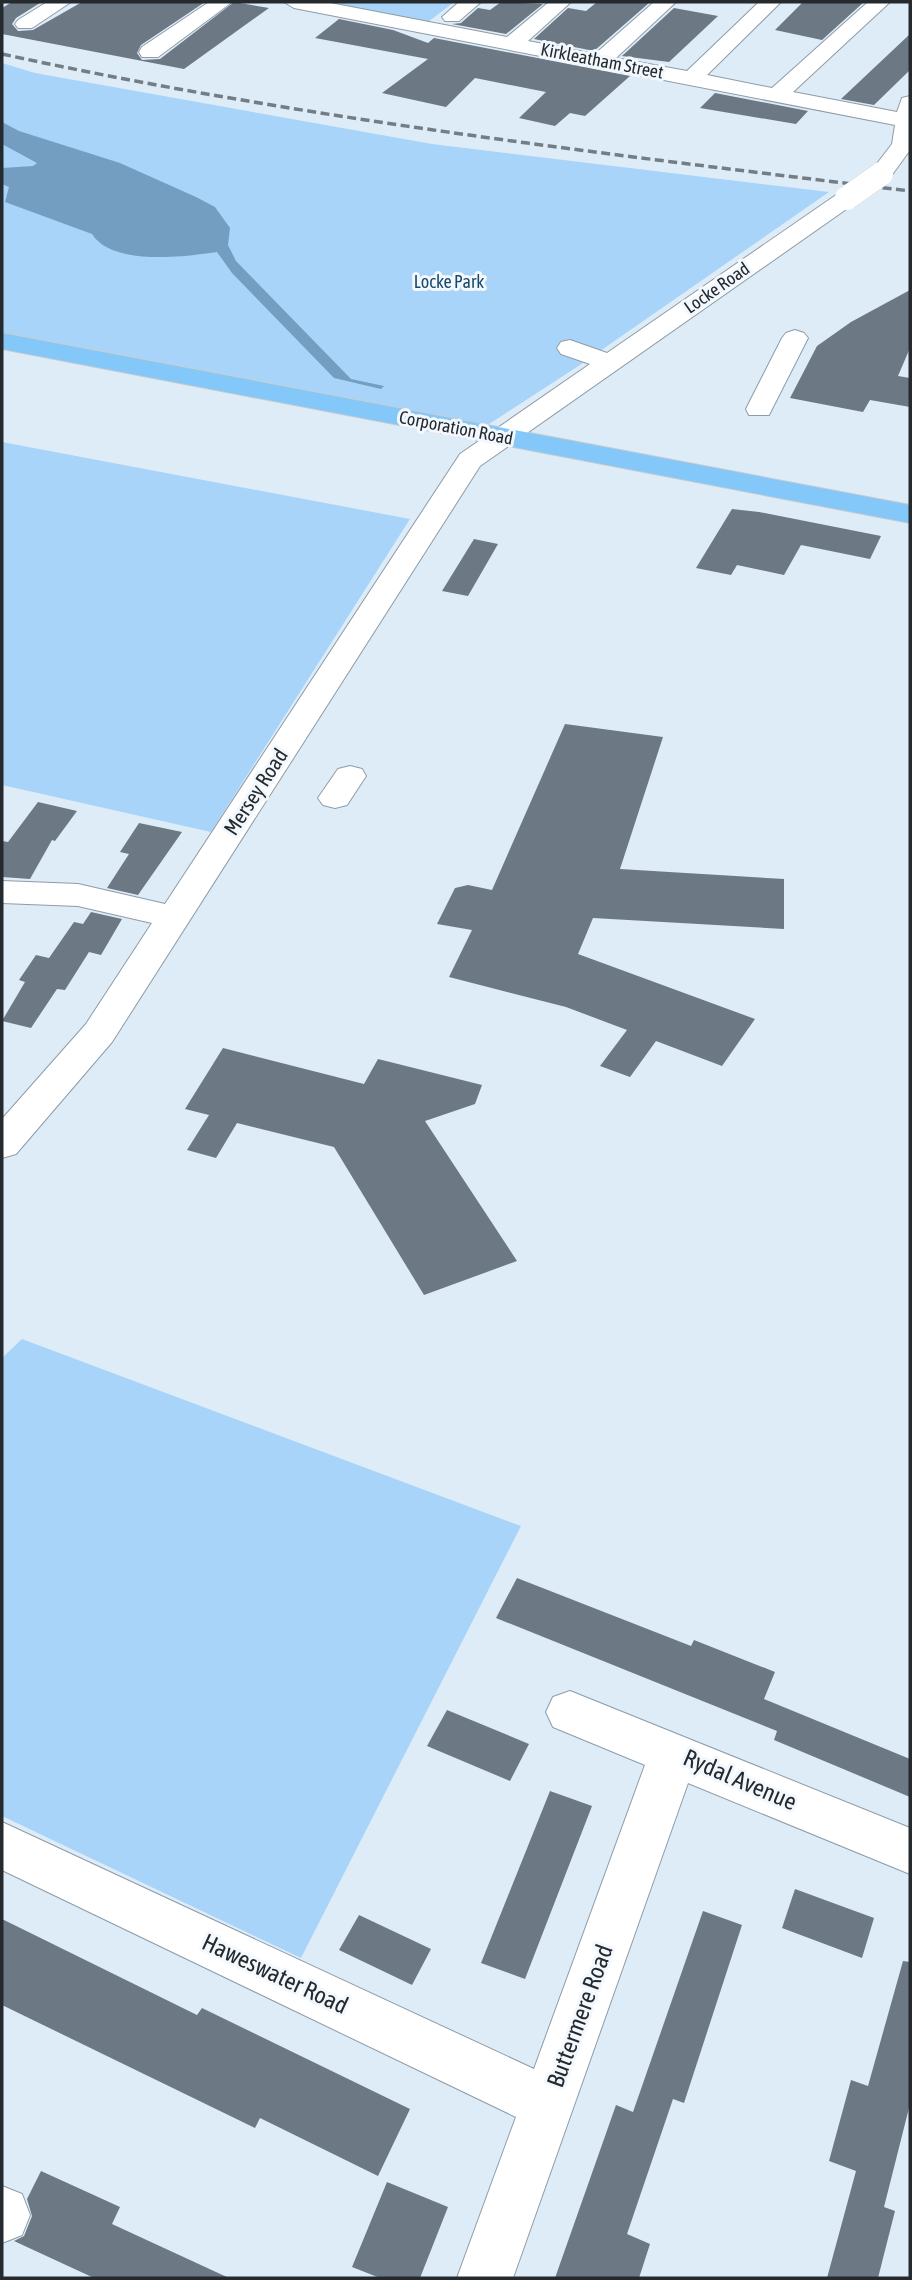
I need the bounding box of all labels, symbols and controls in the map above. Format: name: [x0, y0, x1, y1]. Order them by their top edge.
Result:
street label: Kirkleatham Street: [539, 38, 665, 83]
street label: Locke Road: [680, 258, 753, 318]
park label: Locke Park: [414, 271, 484, 292]
street label: Corporation Road: [397, 406, 515, 449]
street label: Mersey Road: [218, 744, 292, 839]
street label: Rydal Avenue: [680, 1744, 801, 1815]
street label: Haweswater Road: [198, 1928, 352, 2019]
street label: Buttermere Road: [541, 1941, 618, 2091]

